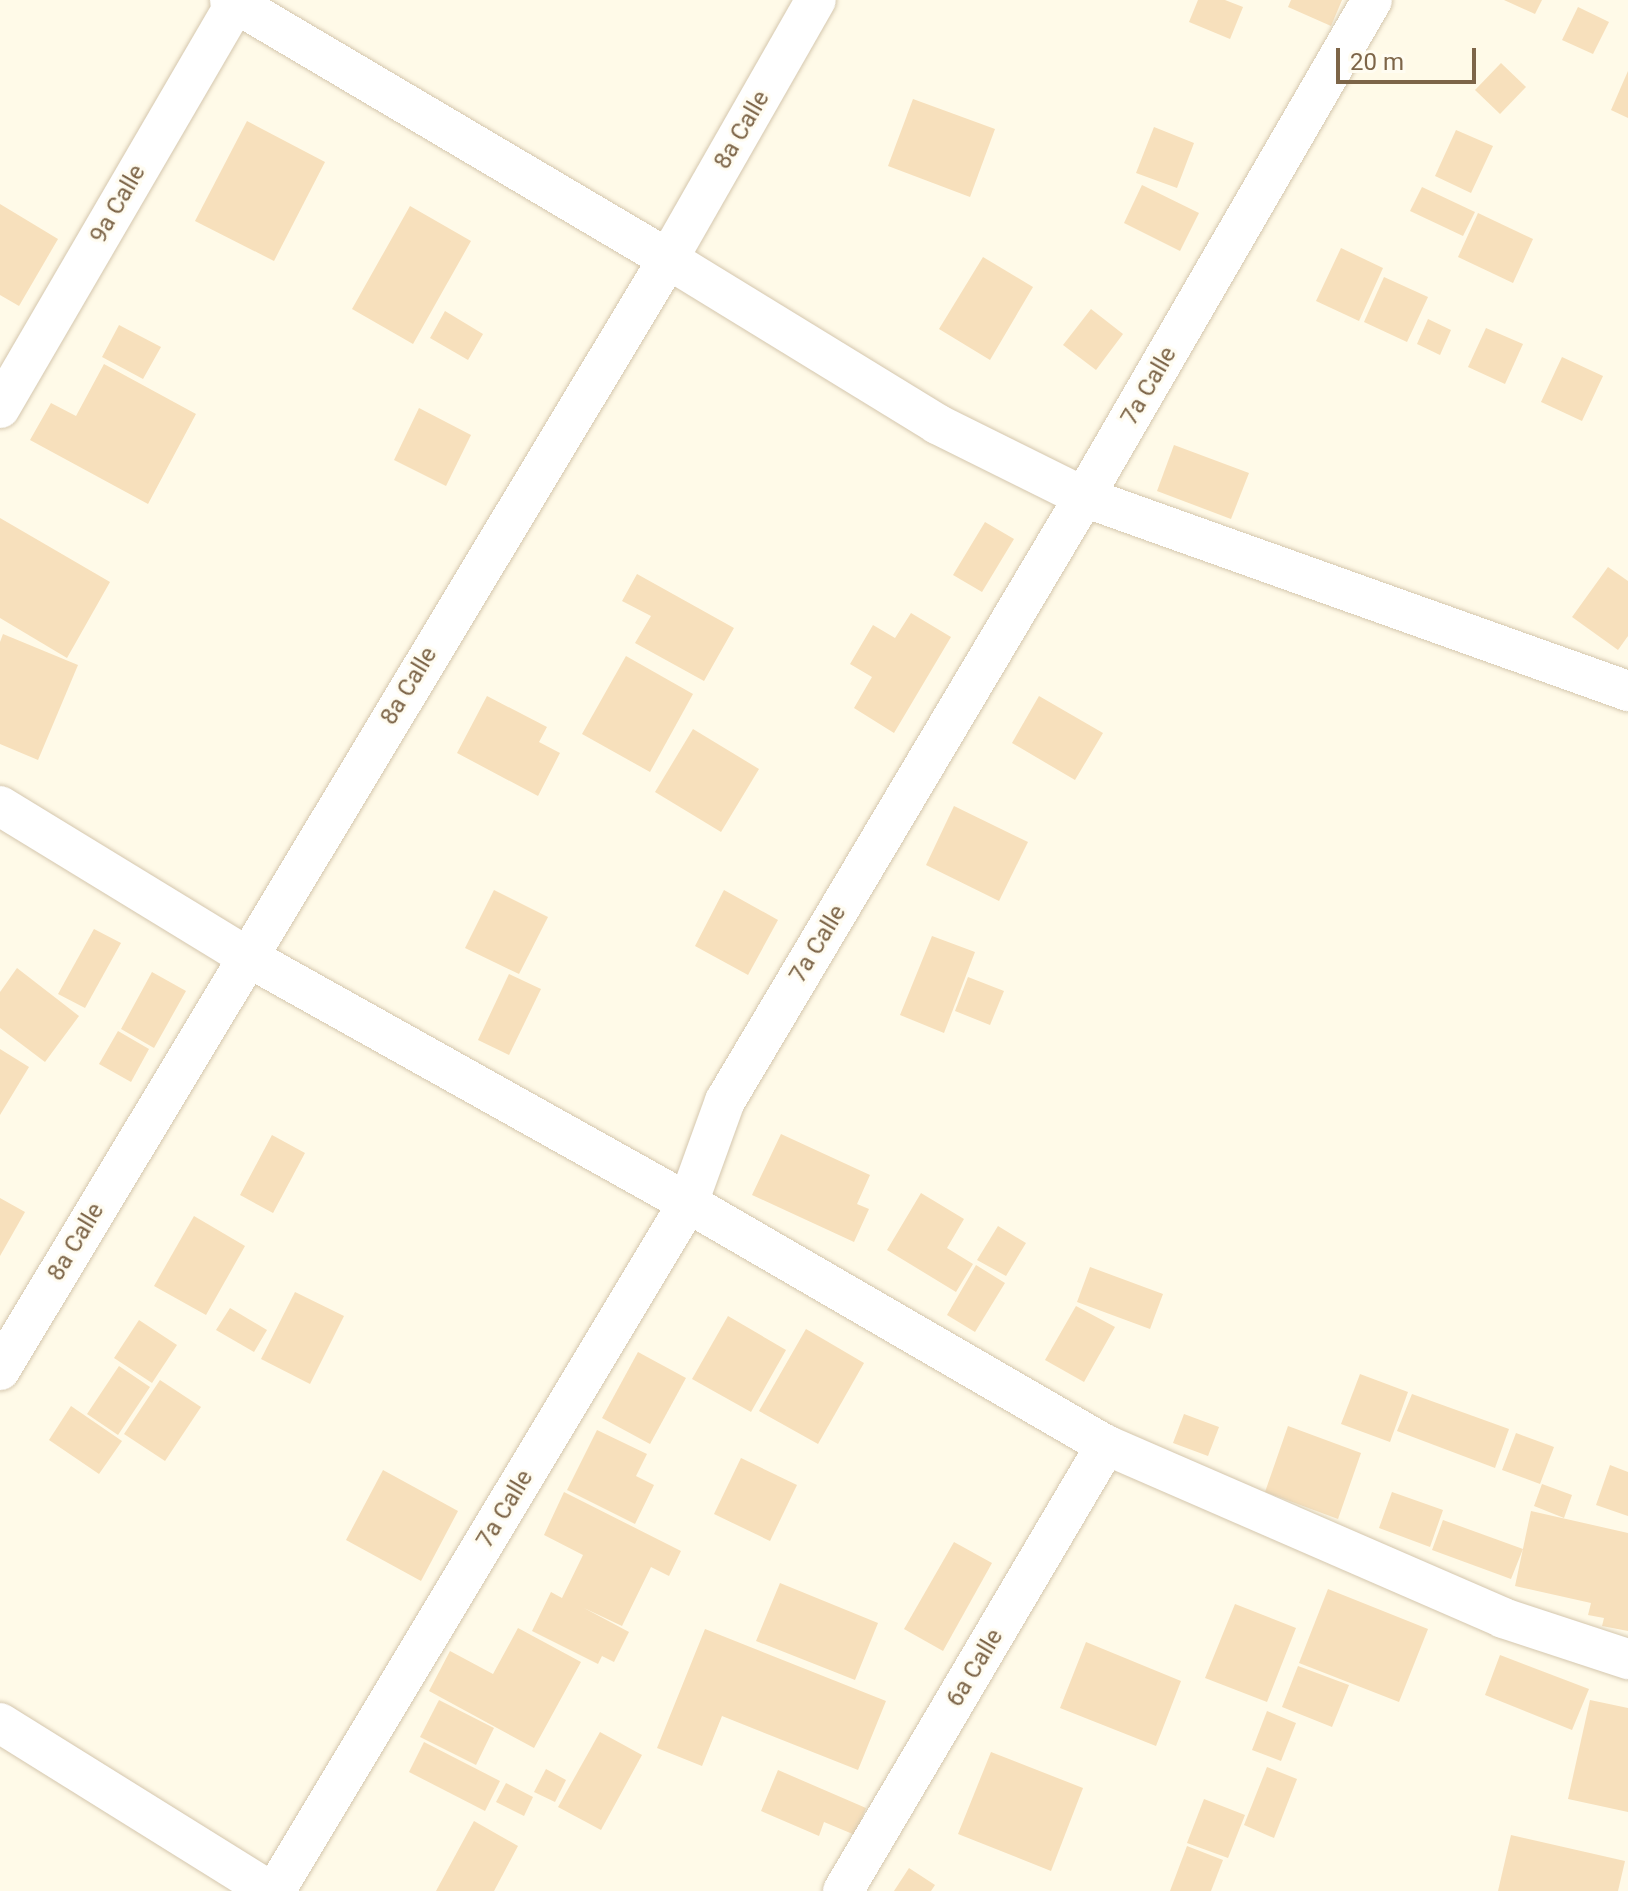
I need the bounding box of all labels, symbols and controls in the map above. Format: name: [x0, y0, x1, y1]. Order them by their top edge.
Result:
scale bar: [1340, 32, 1480, 82]
text: 20 m: [1350, 48, 1404, 76]
street label: 8a Calle: [708, 86, 776, 174]
street label: 9a Calle: [84, 160, 152, 248]
street label: 7a Calle: [1115, 342, 1183, 430]
street label: 8a Calle: [375, 642, 443, 730]
street label: 7a Calle: [784, 900, 852, 988]
street label: 8a Calle: [42, 1198, 110, 1286]
street label: 7a Calle: [471, 1465, 539, 1553]
street label: 6a Calle: [941, 1624, 1009, 1712]

